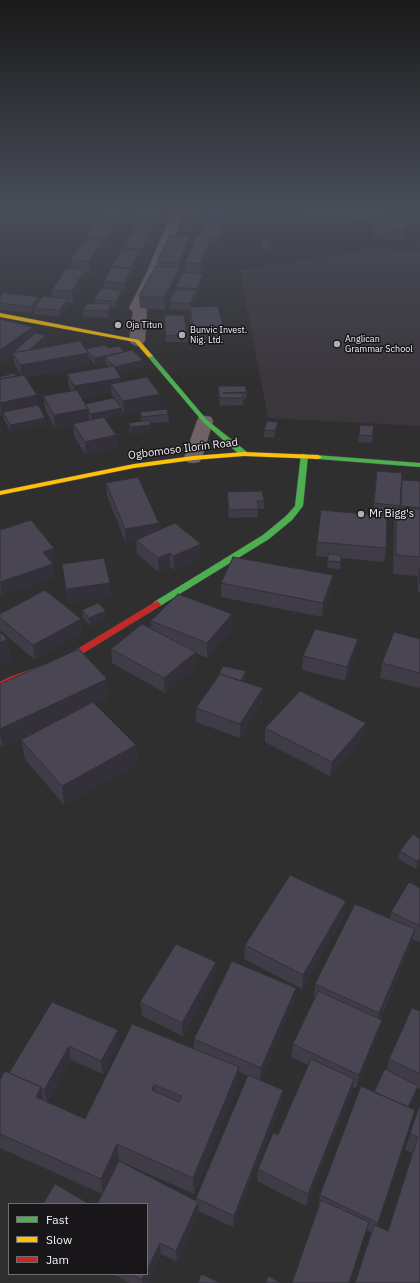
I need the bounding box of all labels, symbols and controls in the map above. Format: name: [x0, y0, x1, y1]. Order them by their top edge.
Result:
marker: Oja Titun: [113, 320, 123, 330]
place label: Oja Titun: [126, 320, 162, 330]
place label: Bunvic Invest. Nig. Ltd.: [190, 325, 247, 346]
marker: Bunvic Invest. Nig. Ltd.: [177, 330, 187, 340]
place label: Anglican Grammar School: [345, 334, 413, 355]
marker: Anglican Grammar School: [332, 339, 342, 349]
street label: Ogbomoso Ilorin Road: [127, 436, 239, 462]
place label: Mr Bigg's: [369, 507, 414, 521]
marker: Mr Bigg's: [356, 509, 366, 519]
legend: [8, 1203, 148, 1275]
text: Fast: [46, 1212, 69, 1227]
text: Slow: [46, 1232, 72, 1247]
text: Jam: [46, 1252, 69, 1267]

